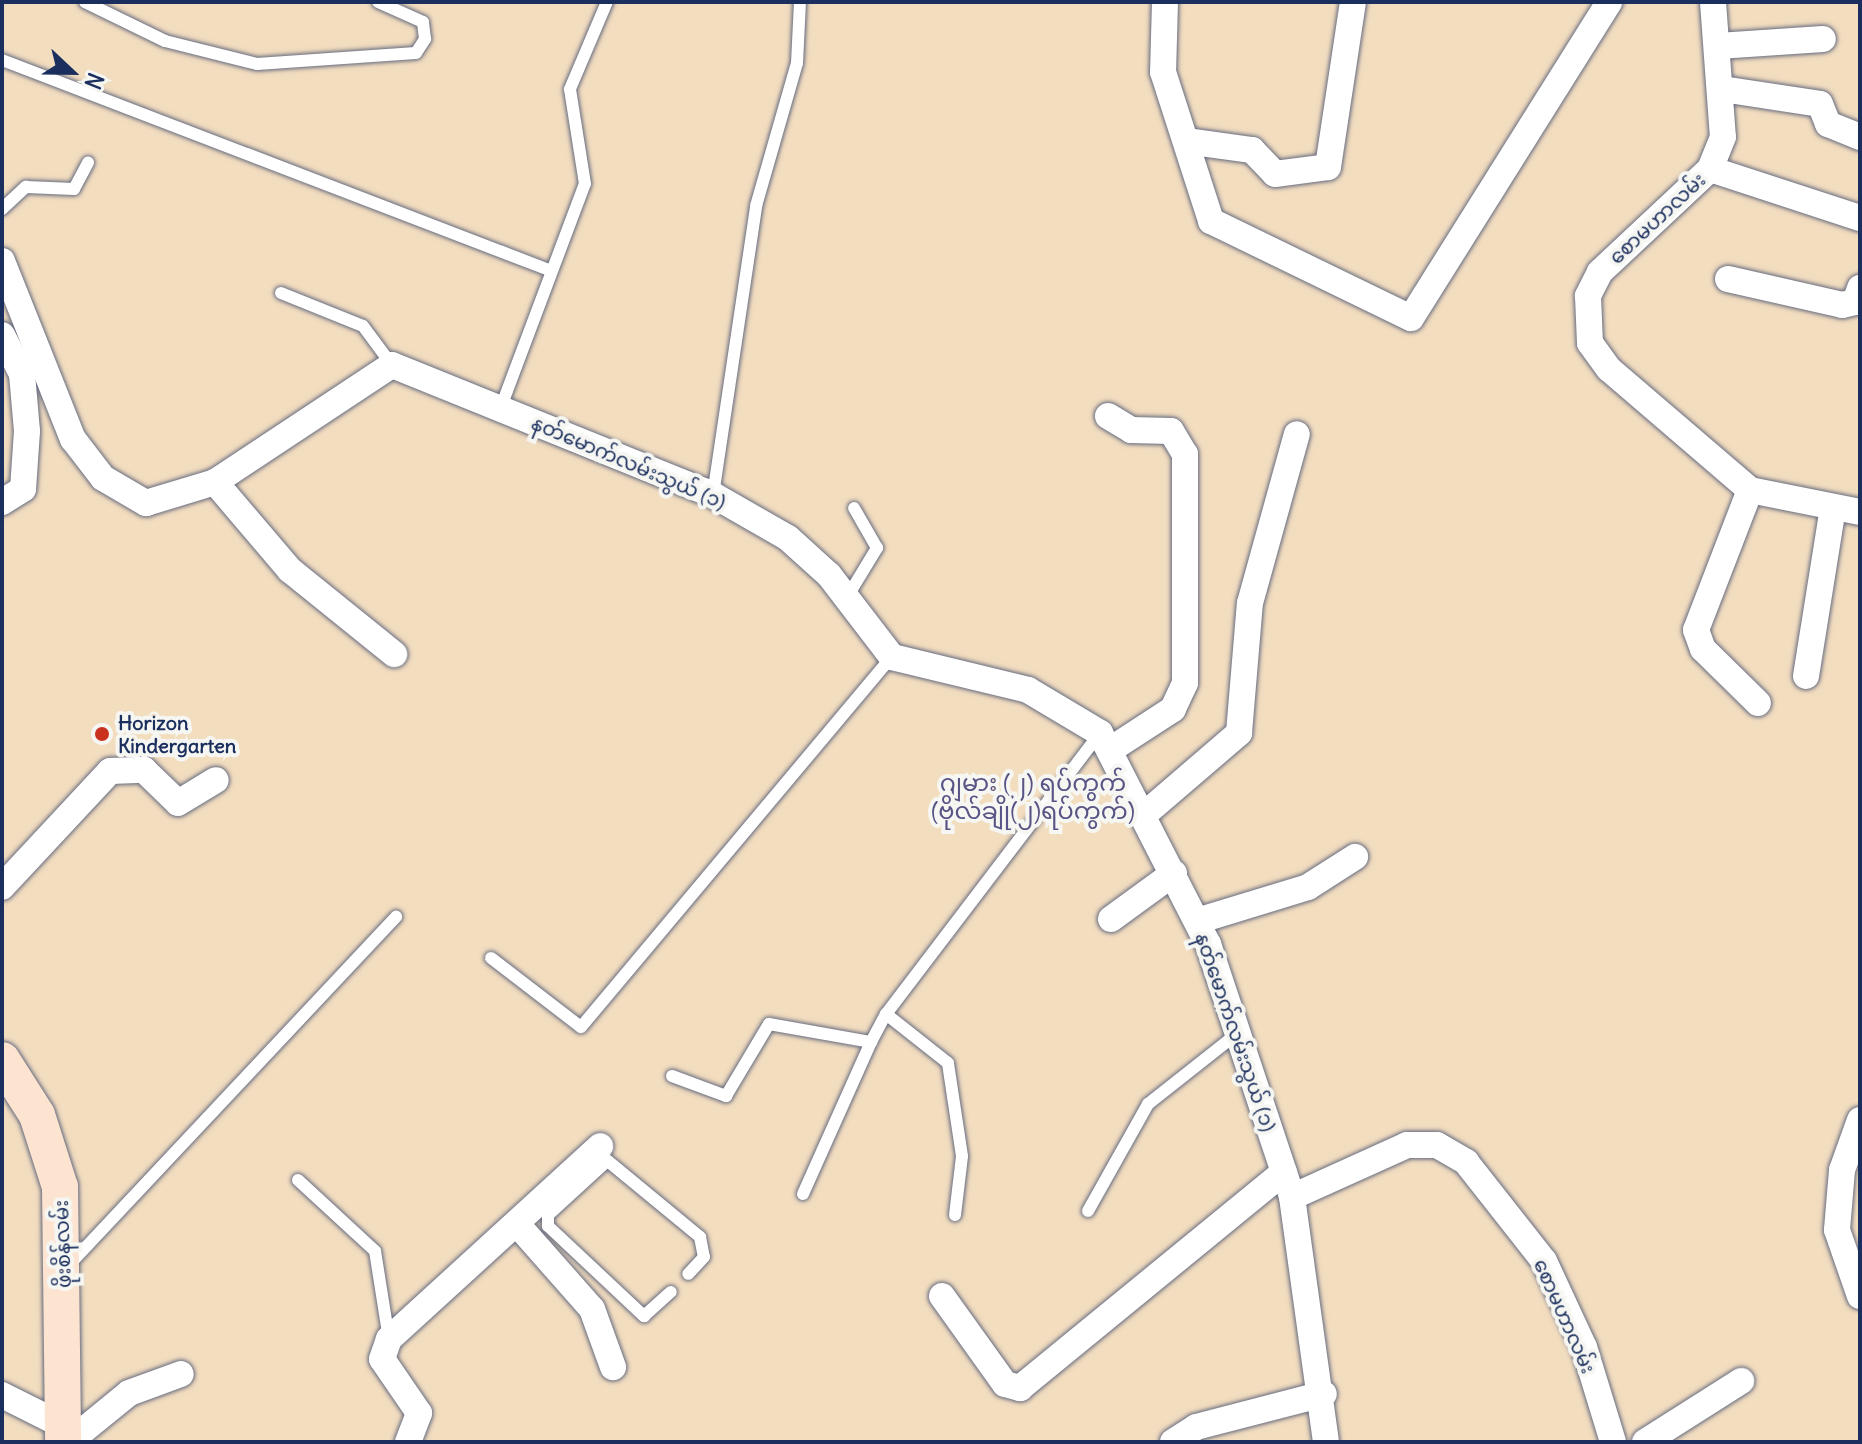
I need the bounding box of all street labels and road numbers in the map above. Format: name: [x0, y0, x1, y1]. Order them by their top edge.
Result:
street label: စောမဟာလမ်း: [1604, 167, 1710, 269]
street label: နတ်မောက်လမ်းသွယ် (၁): [528, 410, 730, 514]
street label: နတ်မောက်လမ်းသွယ် (၁): [1191, 929, 1281, 1135]
street label: ဖိုးစိန်လမ်း: [48, 1199, 76, 1289]
street label: စောမဟာလမ်း: [1529, 1255, 1601, 1377]

